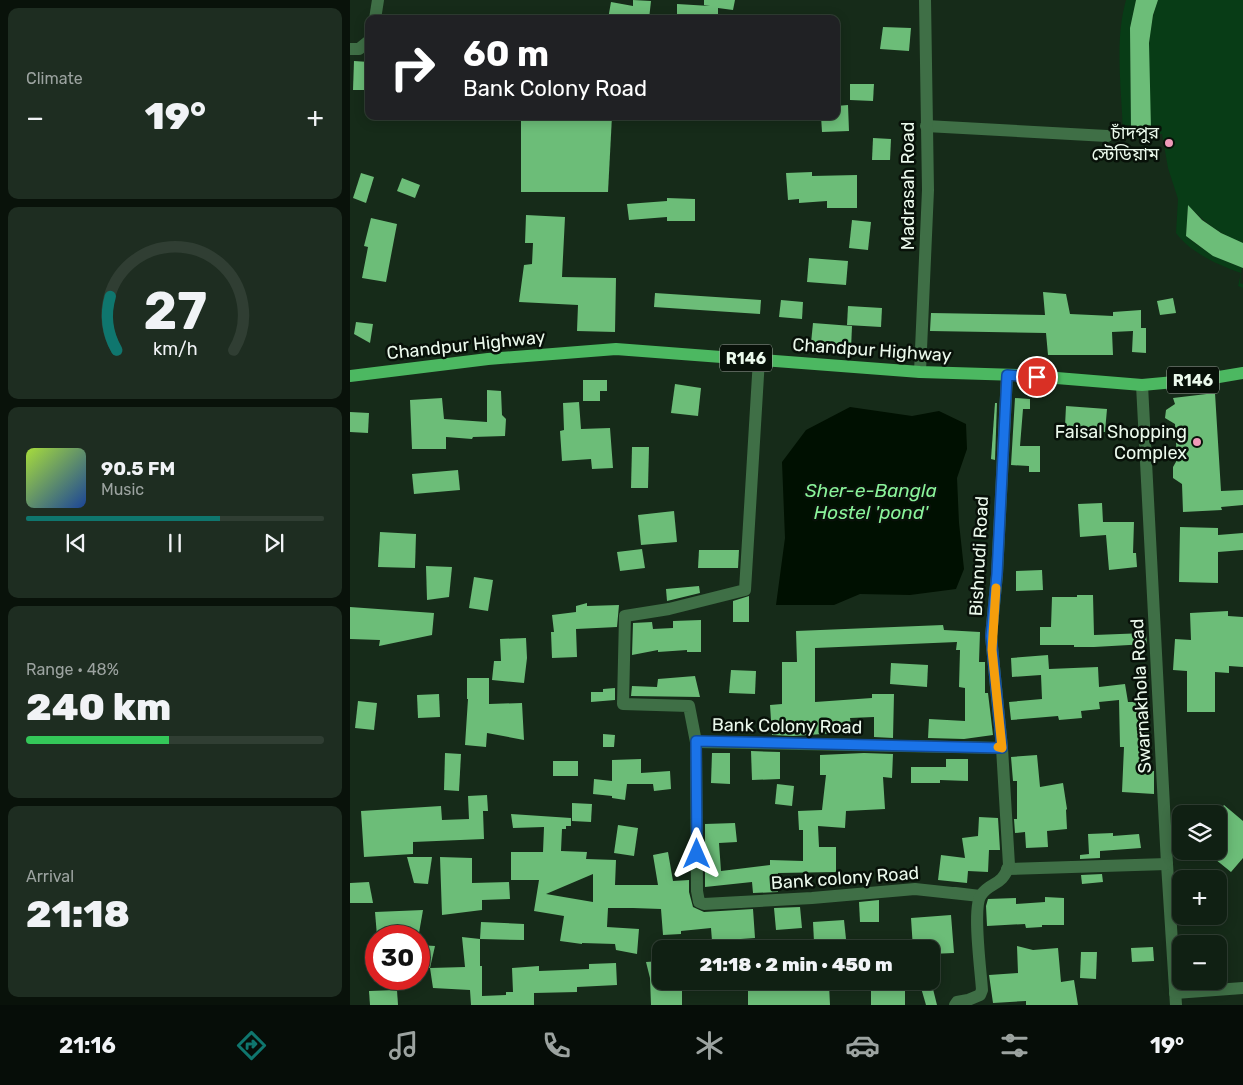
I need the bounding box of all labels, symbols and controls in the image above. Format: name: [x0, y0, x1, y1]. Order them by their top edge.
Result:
text: 60 m: [463, 33, 549, 75]
icon: right: [380, 35, 445, 100]
text: Climate: [26, 69, 83, 88]
text: Bank Colony Road: [463, 75, 647, 102]
text: 19°: [145, 93, 206, 139]
text: −: [26, 101, 44, 134]
text: +: [307, 101, 324, 134]
street label: Madrasah Road: [897, 122, 919, 250]
place label: চাঁদপুর স্টেডিয়াম: [1092, 122, 1160, 165]
marker: চাঁদপুর স্টেডিয়াম: [1163, 137, 1175, 149]
text: 27: [143, 280, 207, 342]
street label: Chandpur Highway: [386, 326, 547, 364]
street label: Chandpur Highway: [792, 333, 952, 367]
text: km/h: [153, 338, 197, 359]
road number: R146: [720, 344, 772, 372]
pin: [1016, 356, 1058, 398]
icon: arrive: [1023, 363, 1051, 391]
road number: R146: [1167, 366, 1219, 394]
place label: Faisal Shopping Complex: [1055, 421, 1187, 464]
marker: Faisal Shopping Complex: [1191, 436, 1203, 448]
text: 90.5 FM: [101, 457, 175, 480]
water label: Sher-e-Bangla Hostel 'pond': [805, 479, 937, 524]
text: Music: [101, 480, 144, 499]
street label: Bishnudi Road: [965, 495, 993, 617]
icon: previous: [62, 529, 90, 557]
icon: pause: [161, 529, 189, 557]
icon: next: [260, 529, 288, 557]
street label: Swarnakhola Road: [1126, 618, 1156, 774]
text: Range · 48%: [26, 660, 119, 679]
text: 240 km: [26, 684, 171, 730]
street label: Bank Colony Road: [712, 714, 862, 738]
map controls: [1172, 805, 1227, 990]
button: layers: [1172, 805, 1227, 860]
position arrow: [670, 827, 722, 879]
street label: Bank colony Road: [770, 862, 920, 894]
text: Arrival: [26, 867, 74, 886]
button: +: [1172, 870, 1227, 925]
text: 21:18: [26, 891, 130, 937]
speed limit sign: 30: [365, 925, 430, 990]
button: −: [1172, 935, 1227, 990]
text: 21:18 · 2 min · 450 m: [699, 953, 893, 976]
icon: directions: [234, 1028, 269, 1063]
icon: music: [386, 1028, 421, 1063]
icon: phone: [539, 1028, 574, 1063]
icon: climate: [692, 1028, 727, 1063]
icon: car: [845, 1028, 880, 1063]
icon: filters: [997, 1028, 1032, 1063]
text: 21:16: [59, 1032, 116, 1059]
text: 19°: [1150, 1032, 1184, 1059]

